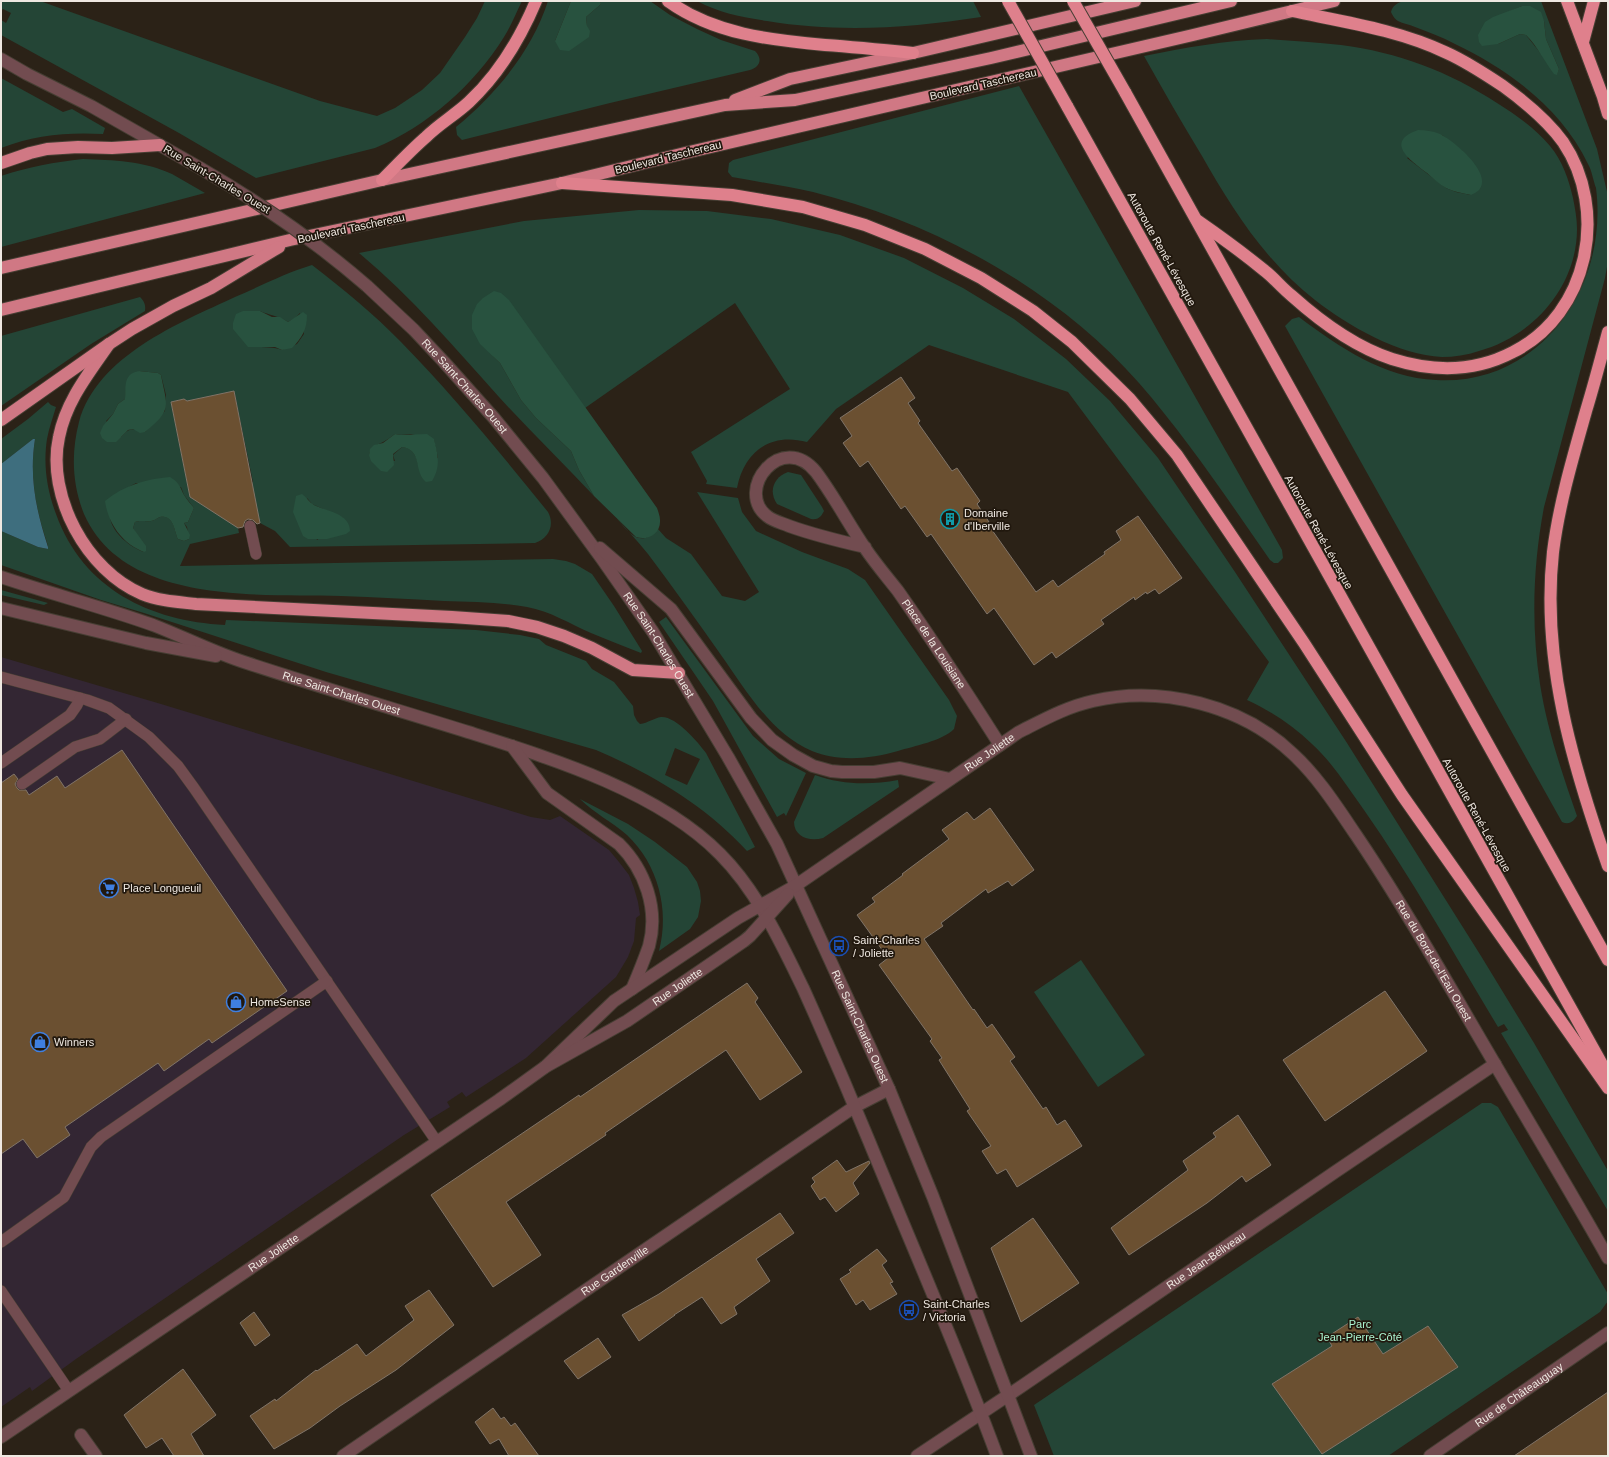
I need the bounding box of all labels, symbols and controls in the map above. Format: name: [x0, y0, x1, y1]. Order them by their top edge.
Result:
street label: Boulevard Taschereau: [928, 66, 1038, 102]
street label: Boulevard Taschereau: [614, 138, 722, 176]
street label: Rue Saint-Charles Ouest: [162, 142, 272, 216]
street label: Autoroute René-Lévesque: [1126, 190, 1198, 308]
street label: Boulevard Taschereau: [296, 211, 406, 245]
street label: Rue Saint-Charles Ouest: [419, 336, 510, 436]
street label: Autoroute René-Lévesque: [1283, 473, 1355, 591]
place label: Domaine d'Iberville: [964, 507, 1010, 532]
building icon: Domaine d'Iberville: [939, 508, 961, 530]
street label: Rue Saint-Charles Ouest: [621, 590, 697, 700]
street label: Place de la Louisiane: [900, 597, 968, 691]
street label: Rue Saint-Charles Ouest: [281, 669, 402, 717]
street label: Rue Joliette: [962, 731, 1017, 774]
street label: Autoroute René-Lévesque: [1441, 756, 1513, 874]
supermarket icon: Place Longueuil: [98, 877, 120, 899]
place label: Place Longueuil: [123, 882, 201, 894]
street label: Rue du Bord-de-l'Eau Ouest: [1394, 898, 1474, 1023]
place label: Saint-Charles / Joliette: [853, 934, 920, 959]
bus stop icon: Saint-Charles / Joliette: [828, 935, 850, 957]
street label: Rue Joliette: [650, 965, 705, 1008]
street label: Rue Saint-Charles Ouest: [829, 968, 891, 1084]
shop icon: HomeSense: [225, 991, 247, 1013]
place label: HomeSense: [250, 996, 311, 1008]
shop icon: Winners: [29, 1031, 51, 1053]
place label: Winners: [54, 1036, 95, 1048]
street label: Rue Jean-Béliveau: [1164, 1229, 1248, 1291]
street label: Rue Joliette: [246, 1231, 301, 1274]
street label: Rue Gardenville: [579, 1243, 651, 1298]
place label: Saint-Charles / Victoria: [923, 1298, 990, 1323]
bus stop icon: Saint-Charles / Victoria: [898, 1299, 920, 1321]
park label: Parc Jean-Pierre-Côté: [1318, 1318, 1402, 1343]
street label: Rue de Châteauguay: [1473, 1360, 1565, 1429]

